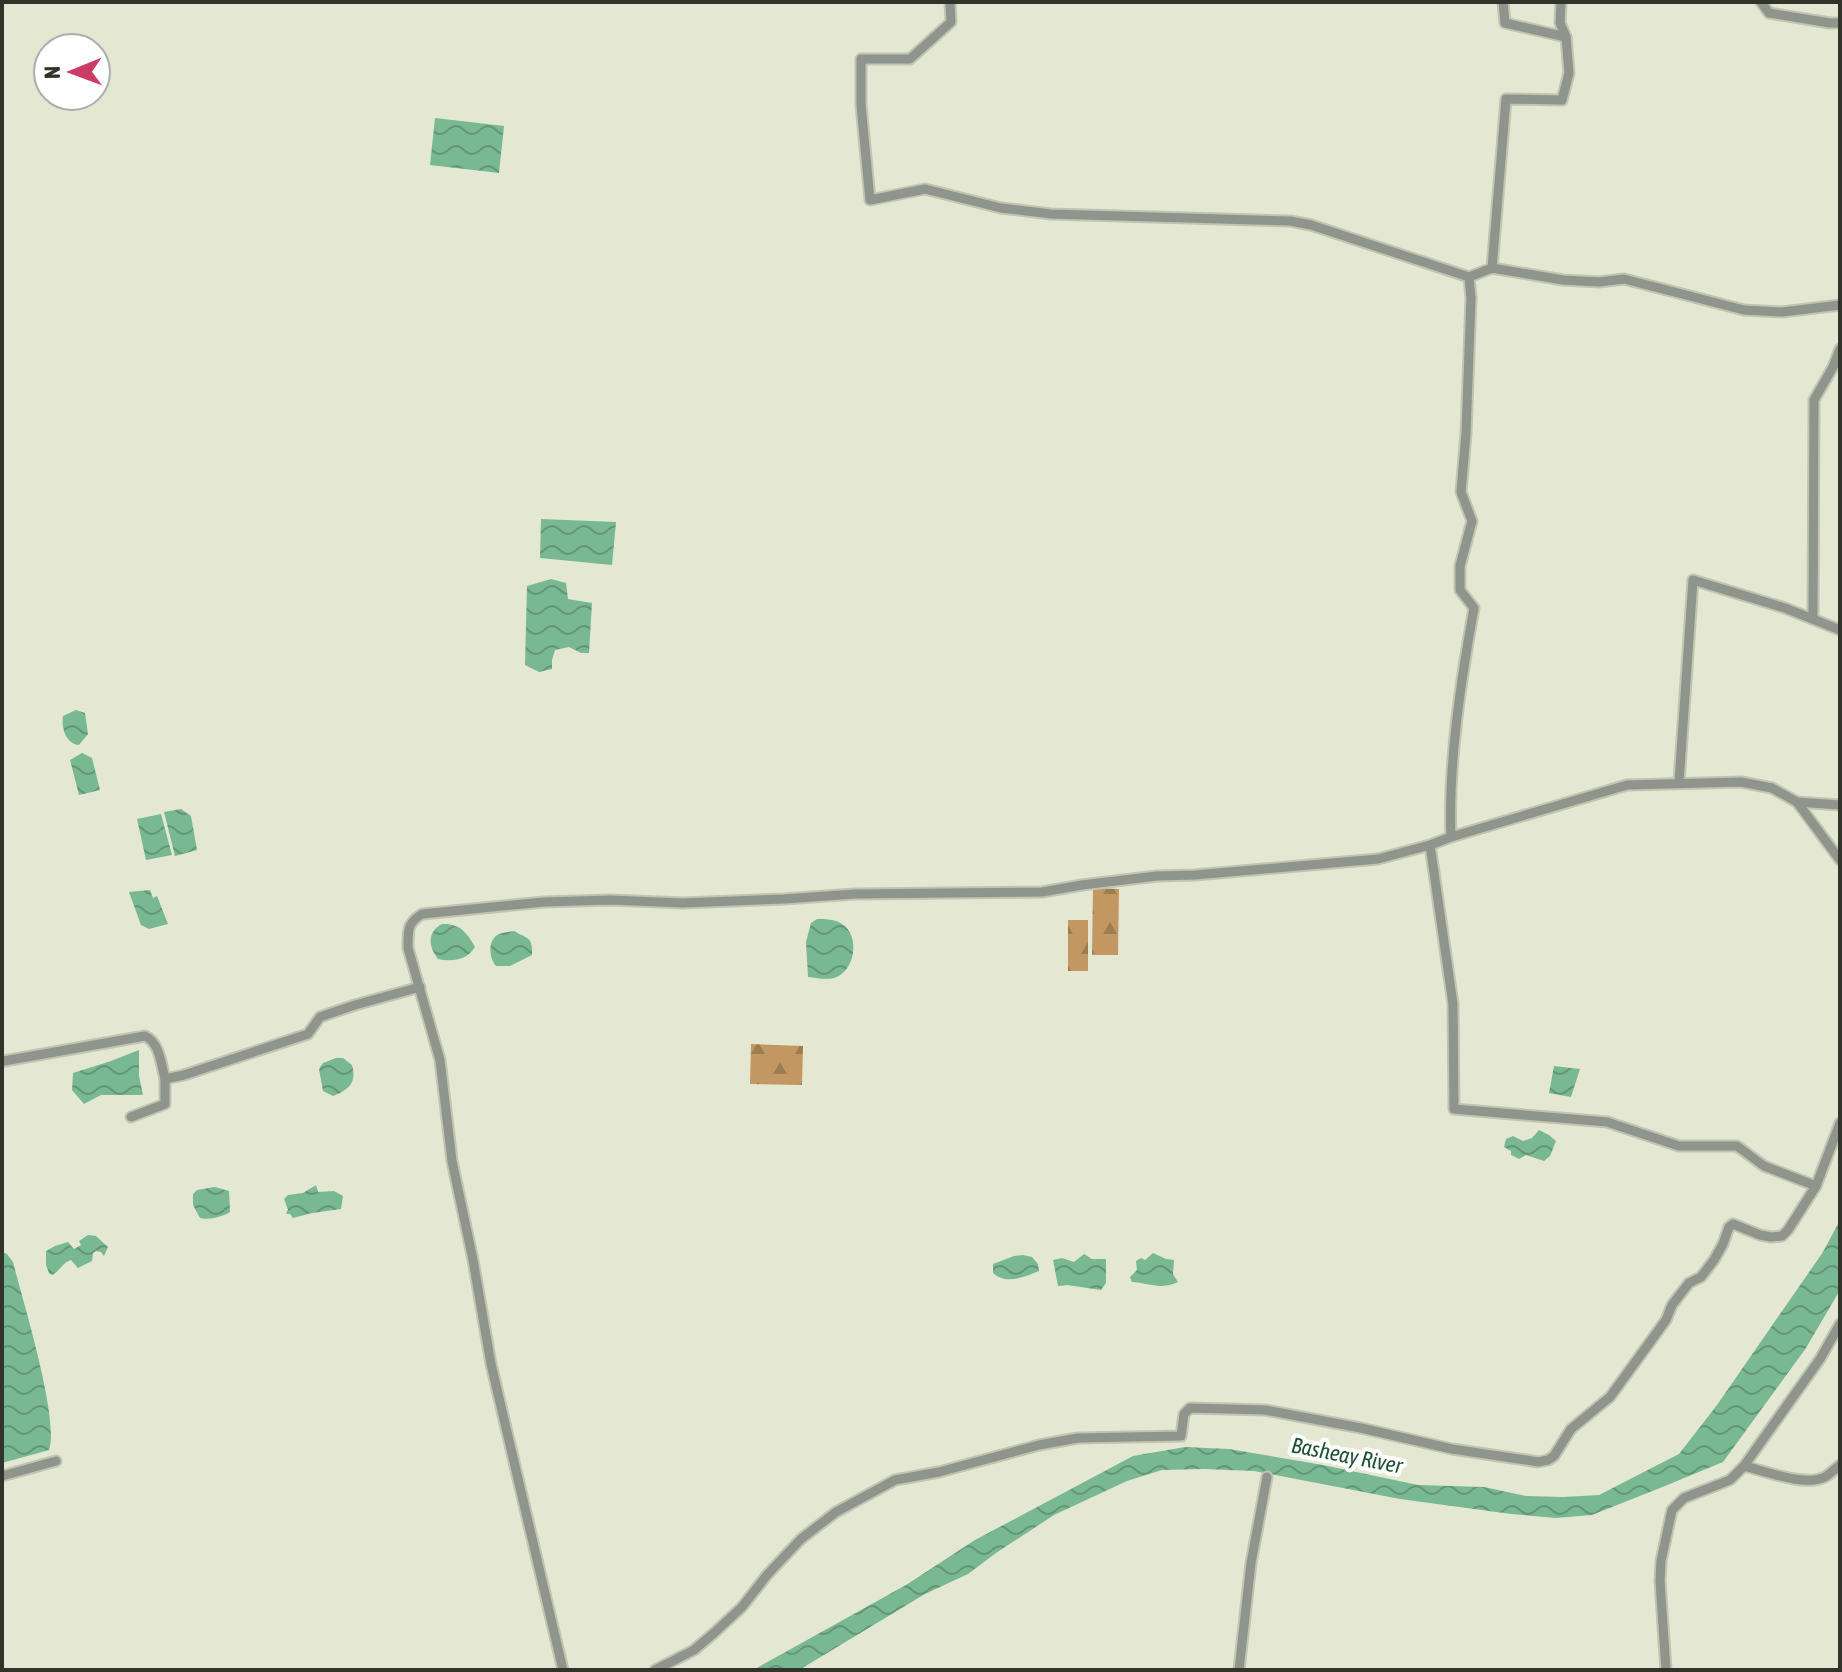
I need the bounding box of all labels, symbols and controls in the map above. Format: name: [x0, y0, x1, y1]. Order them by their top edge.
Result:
north arrow: [32, 32, 112, 112]
text: N: [39, 66, 65, 79]
water label: Basheay River: [1289, 1432, 1406, 1479]

